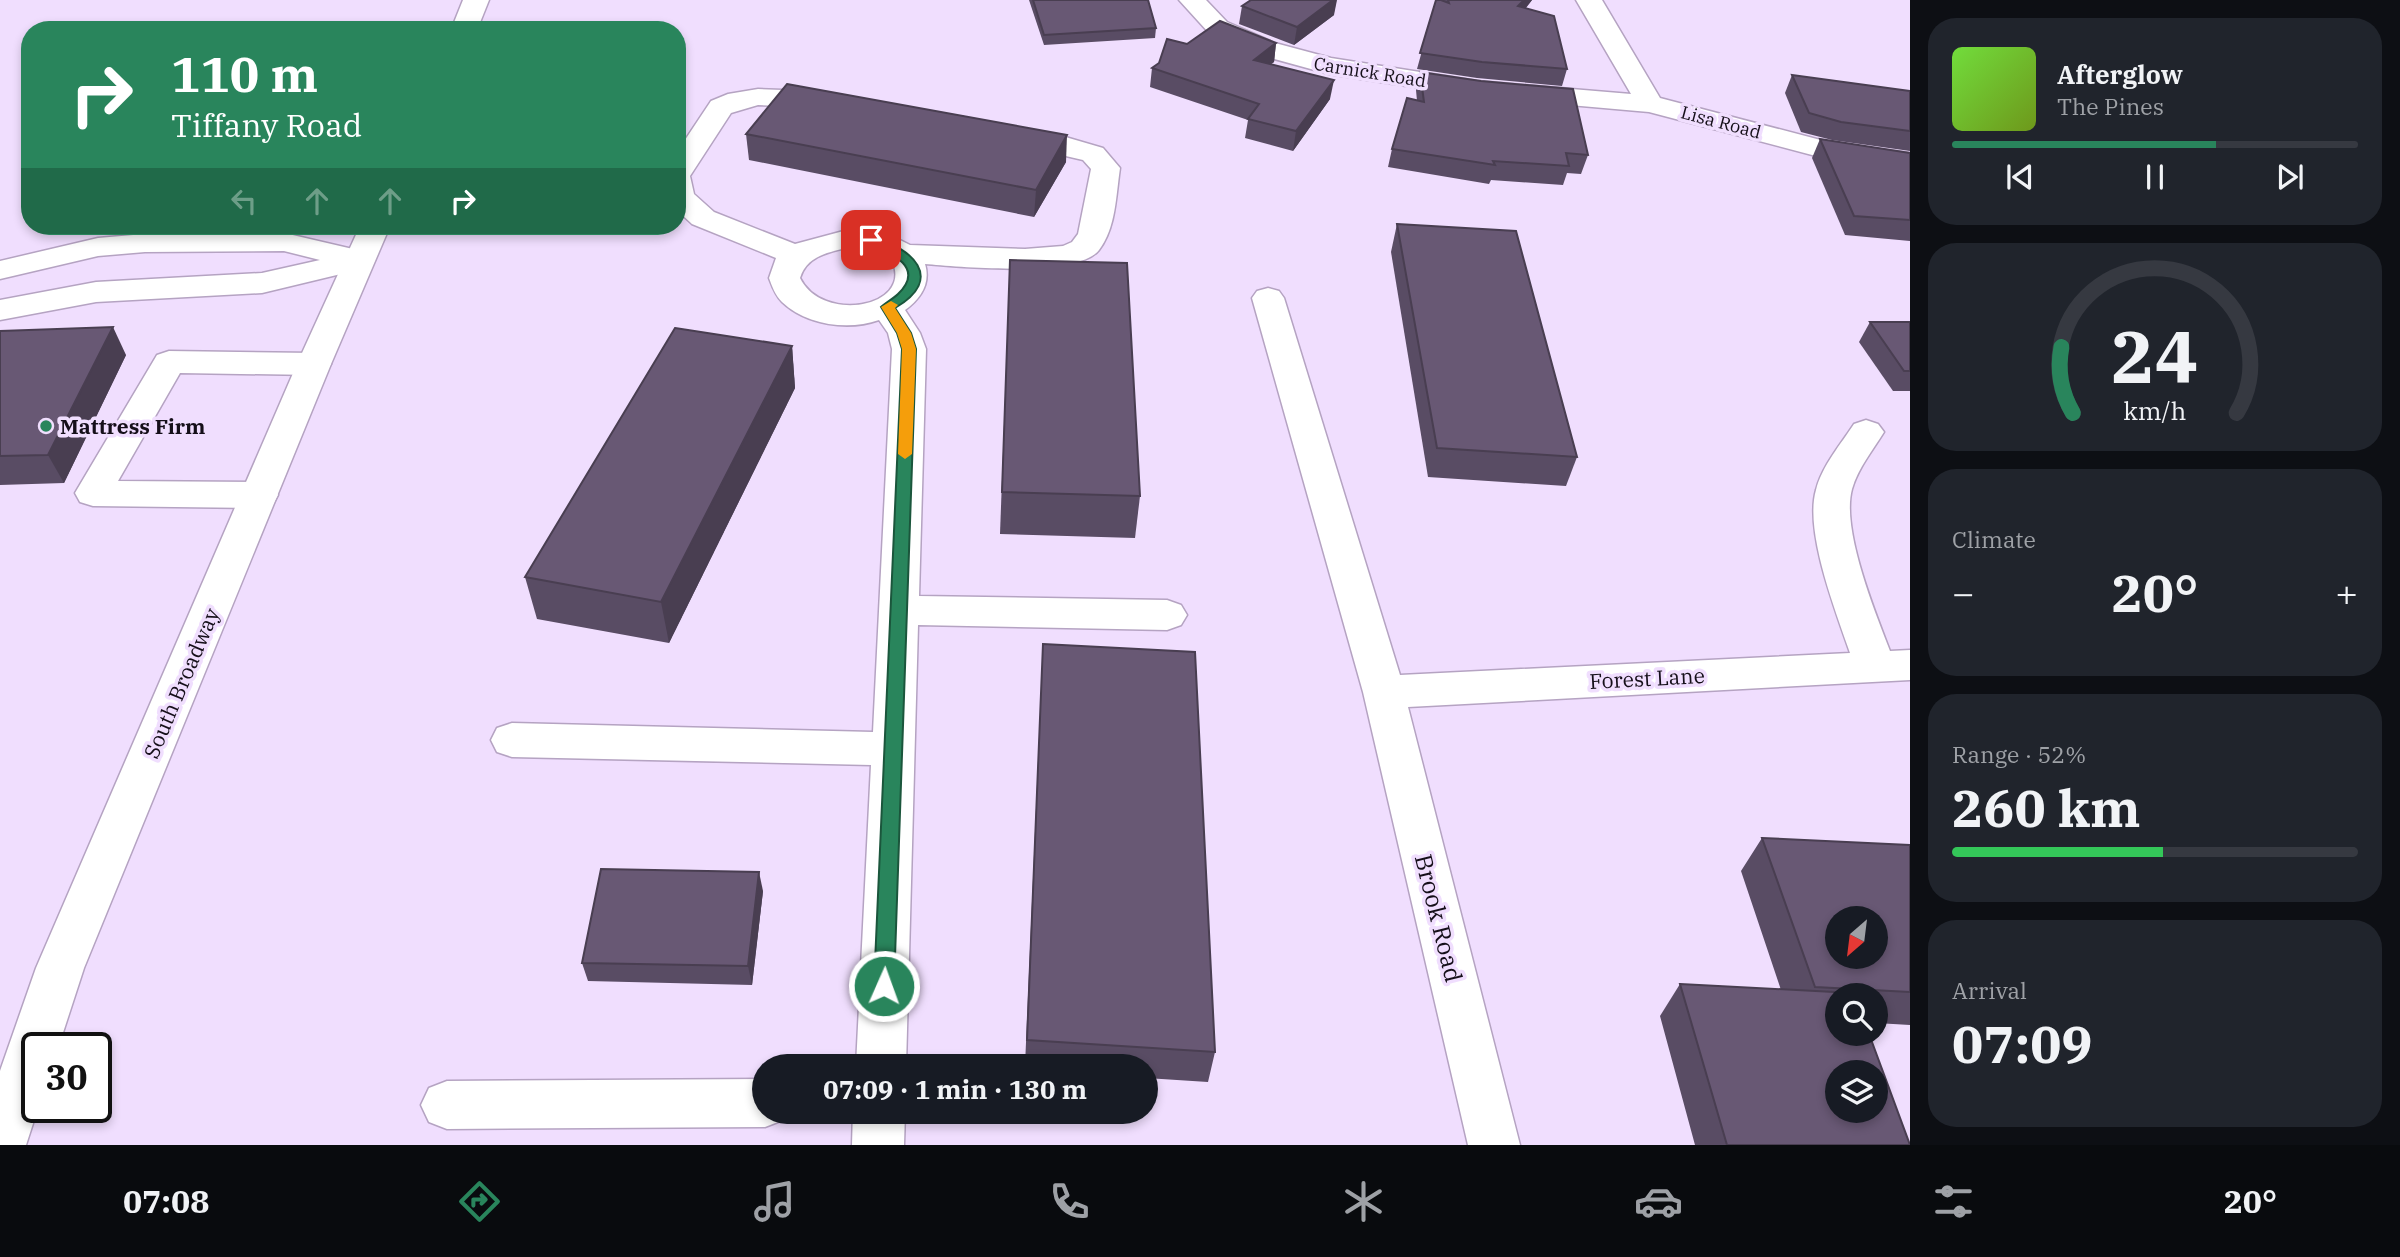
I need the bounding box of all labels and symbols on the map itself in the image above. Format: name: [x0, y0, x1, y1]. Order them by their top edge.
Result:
street label: Carnick Road: [1312, 52, 1428, 92]
street label: Lisa Road: [1678, 100, 1764, 144]
pin: [841, 210, 901, 270]
place label: Mattress Firm: [60, 412, 205, 440]
marker: Mattress Firm: [38, 418, 54, 434]
street label: South Broadway: [137, 603, 226, 763]
street label: Forest Lane: [1588, 661, 1706, 695]
street label: Brook Road: [1408, 851, 1470, 985]
north arrow: [1825, 906, 1888, 970]
position arrow: [847, 949, 921, 1023]
speed limit sign: 30: [21, 1032, 112, 1123]

